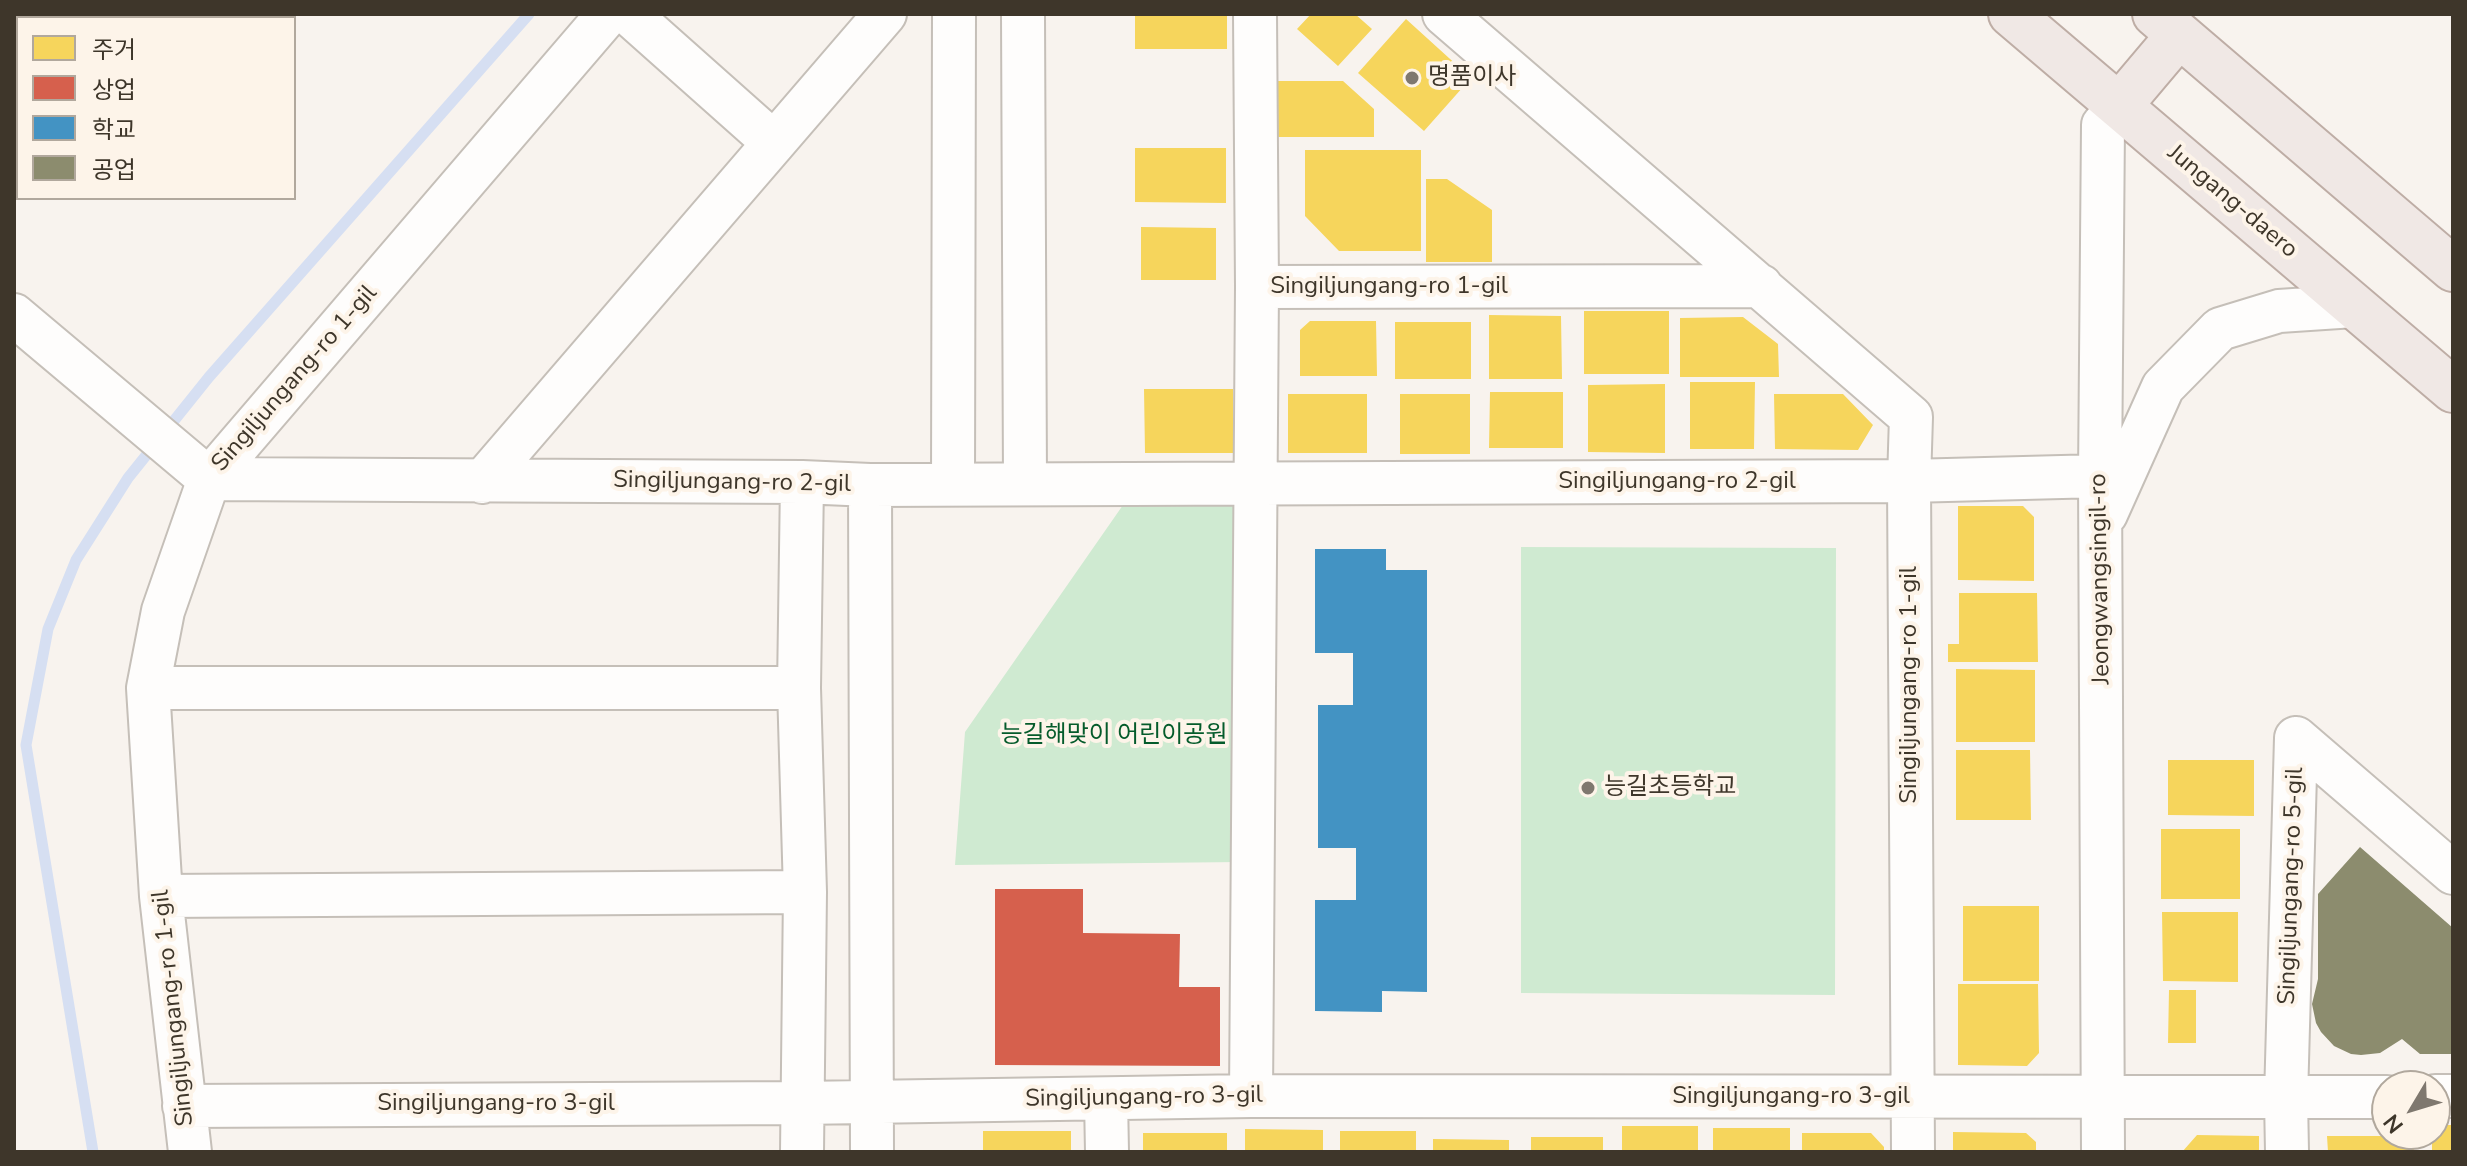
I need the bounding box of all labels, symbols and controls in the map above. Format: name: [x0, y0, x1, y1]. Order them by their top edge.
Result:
legend: [16, 16, 296, 200]
text: 주거: [92, 34, 136, 66]
place label: 명품이사: [1428, 64, 1516, 92]
marker: 명품이사: [1403, 69, 1421, 87]
text: 상업: [92, 74, 136, 106]
text: 학교: [92, 114, 136, 146]
street label: Jungang-daero: [2161, 139, 2303, 265]
text: 공업: [92, 154, 136, 186]
street label: Singiljungang-ro 1-gil: [1270, 273, 1508, 301]
street label: Singiljungang-ro 1-gil: [206, 280, 384, 478]
street label: Singiljungang-ro 2-gil: [613, 467, 851, 499]
street label: Singiljungang-ro 2-gil: [1558, 468, 1796, 496]
street label: Jeongwangsingil-ro: [2085, 473, 2117, 685]
street label: Singiljungang-ro 1-gil: [1896, 566, 1924, 804]
park label: 능길해맞이 어린이공원: [1001, 722, 1227, 750]
street label: Singiljungang-ro 5-gil: [2273, 767, 2311, 1005]
place label: 능길초등학교: [1604, 774, 1736, 802]
marker: 능길초등학교: [1579, 779, 1597, 797]
street label: Singiljungang-ro 1-gil: [147, 888, 201, 1128]
north arrow: [2371, 1070, 2451, 1150]
street label: Singiljungang-ro 3-gil: [1025, 1082, 1263, 1114]
street label: Singiljungang-ro 3-gil: [1672, 1083, 1910, 1111]
street label: Singiljungang-ro 3-gil: [377, 1090, 615, 1118]
text: N: [2377, 1108, 2411, 1139]

